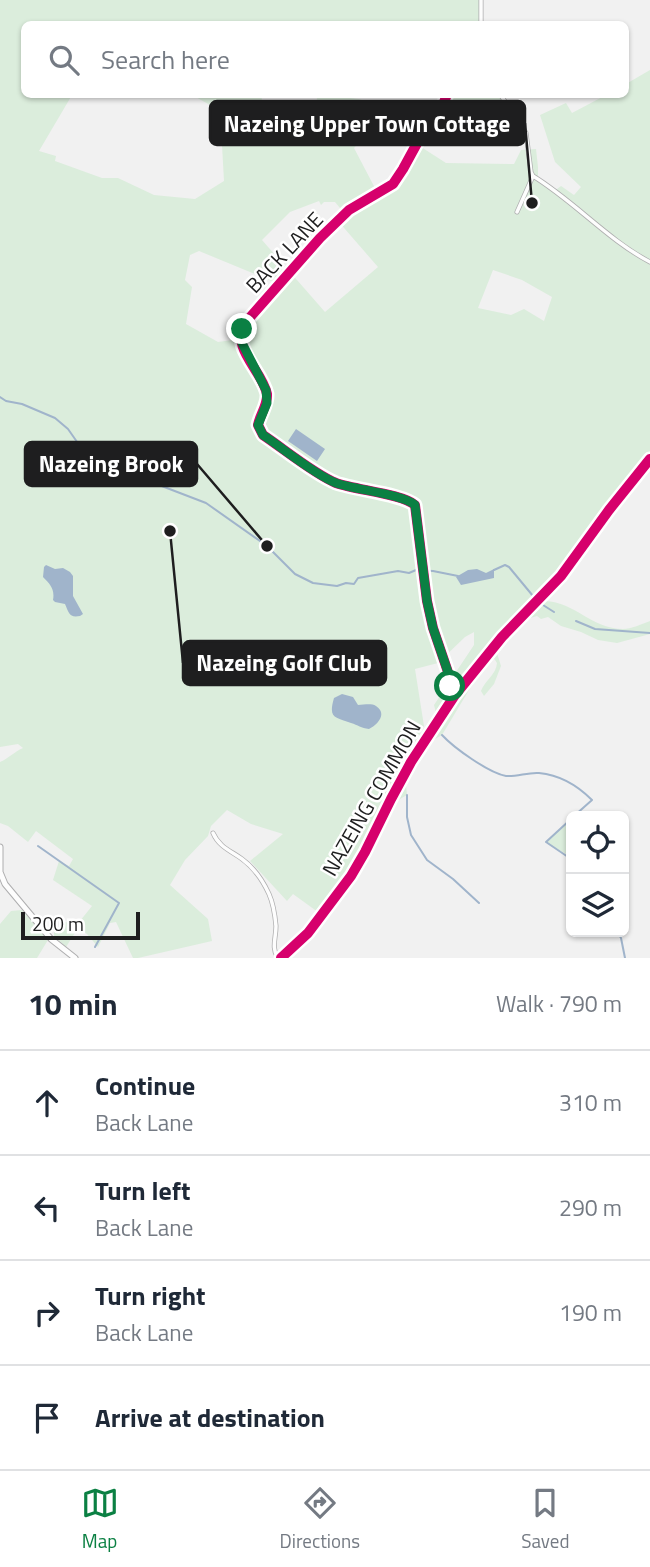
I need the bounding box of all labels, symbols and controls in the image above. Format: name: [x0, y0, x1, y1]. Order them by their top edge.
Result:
search box: [21, 21, 629, 98]
text: Search here: [101, 40, 230, 79]
icon: search: [45, 41, 83, 79]
callout: Nazeing Upper Town Cottage: [210, 101, 525, 145]
text: Nazeing Upper Town Cottage: [224, 106, 510, 141]
street label: BACK LANE: [238, 204, 330, 300]
route end: [226, 313, 257, 344]
callout: Nazeing Brook: [25, 442, 197, 486]
text: Nazeing Brook: [39, 446, 184, 481]
callout: Nazeing Golf Club: [183, 641, 386, 685]
text: Nazeing Golf Club: [196, 645, 372, 680]
route start: [434, 670, 465, 701]
street label: NAZEING COMMON: [313, 714, 429, 882]
map controls: [566, 811, 629, 937]
button: locate: [566, 811, 629, 874]
button: layers: [566, 874, 629, 937]
scale bar: [21, 909, 140, 941]
text: 200 m: [32, 909, 84, 938]
text: 10 min: [28, 981, 118, 1027]
text: Walk · 790 m: [496, 986, 622, 1021]
text: Continue: [95, 1066, 195, 1105]
icon: ahead: [28, 1084, 66, 1122]
text: 310 m: [559, 1085, 622, 1120]
text: Back Lane: [95, 1105, 193, 1140]
text: Turn left: [95, 1171, 190, 1210]
icon: left: [28, 1189, 66, 1227]
text: 290 m: [559, 1190, 622, 1225]
text: Back Lane: [95, 1210, 193, 1245]
text: Turn right: [95, 1276, 206, 1315]
icon: right: [28, 1294, 66, 1332]
text: 190 m: [559, 1295, 622, 1330]
text: Back Lane: [95, 1315, 193, 1350]
text: Arrive at destination: [95, 1398, 325, 1437]
icon: arrive: [28, 1399, 66, 1437]
tab: Map: [81, 1484, 119, 1555]
tab: Directions: [280, 1484, 360, 1555]
tab: Saved: [521, 1484, 569, 1555]

